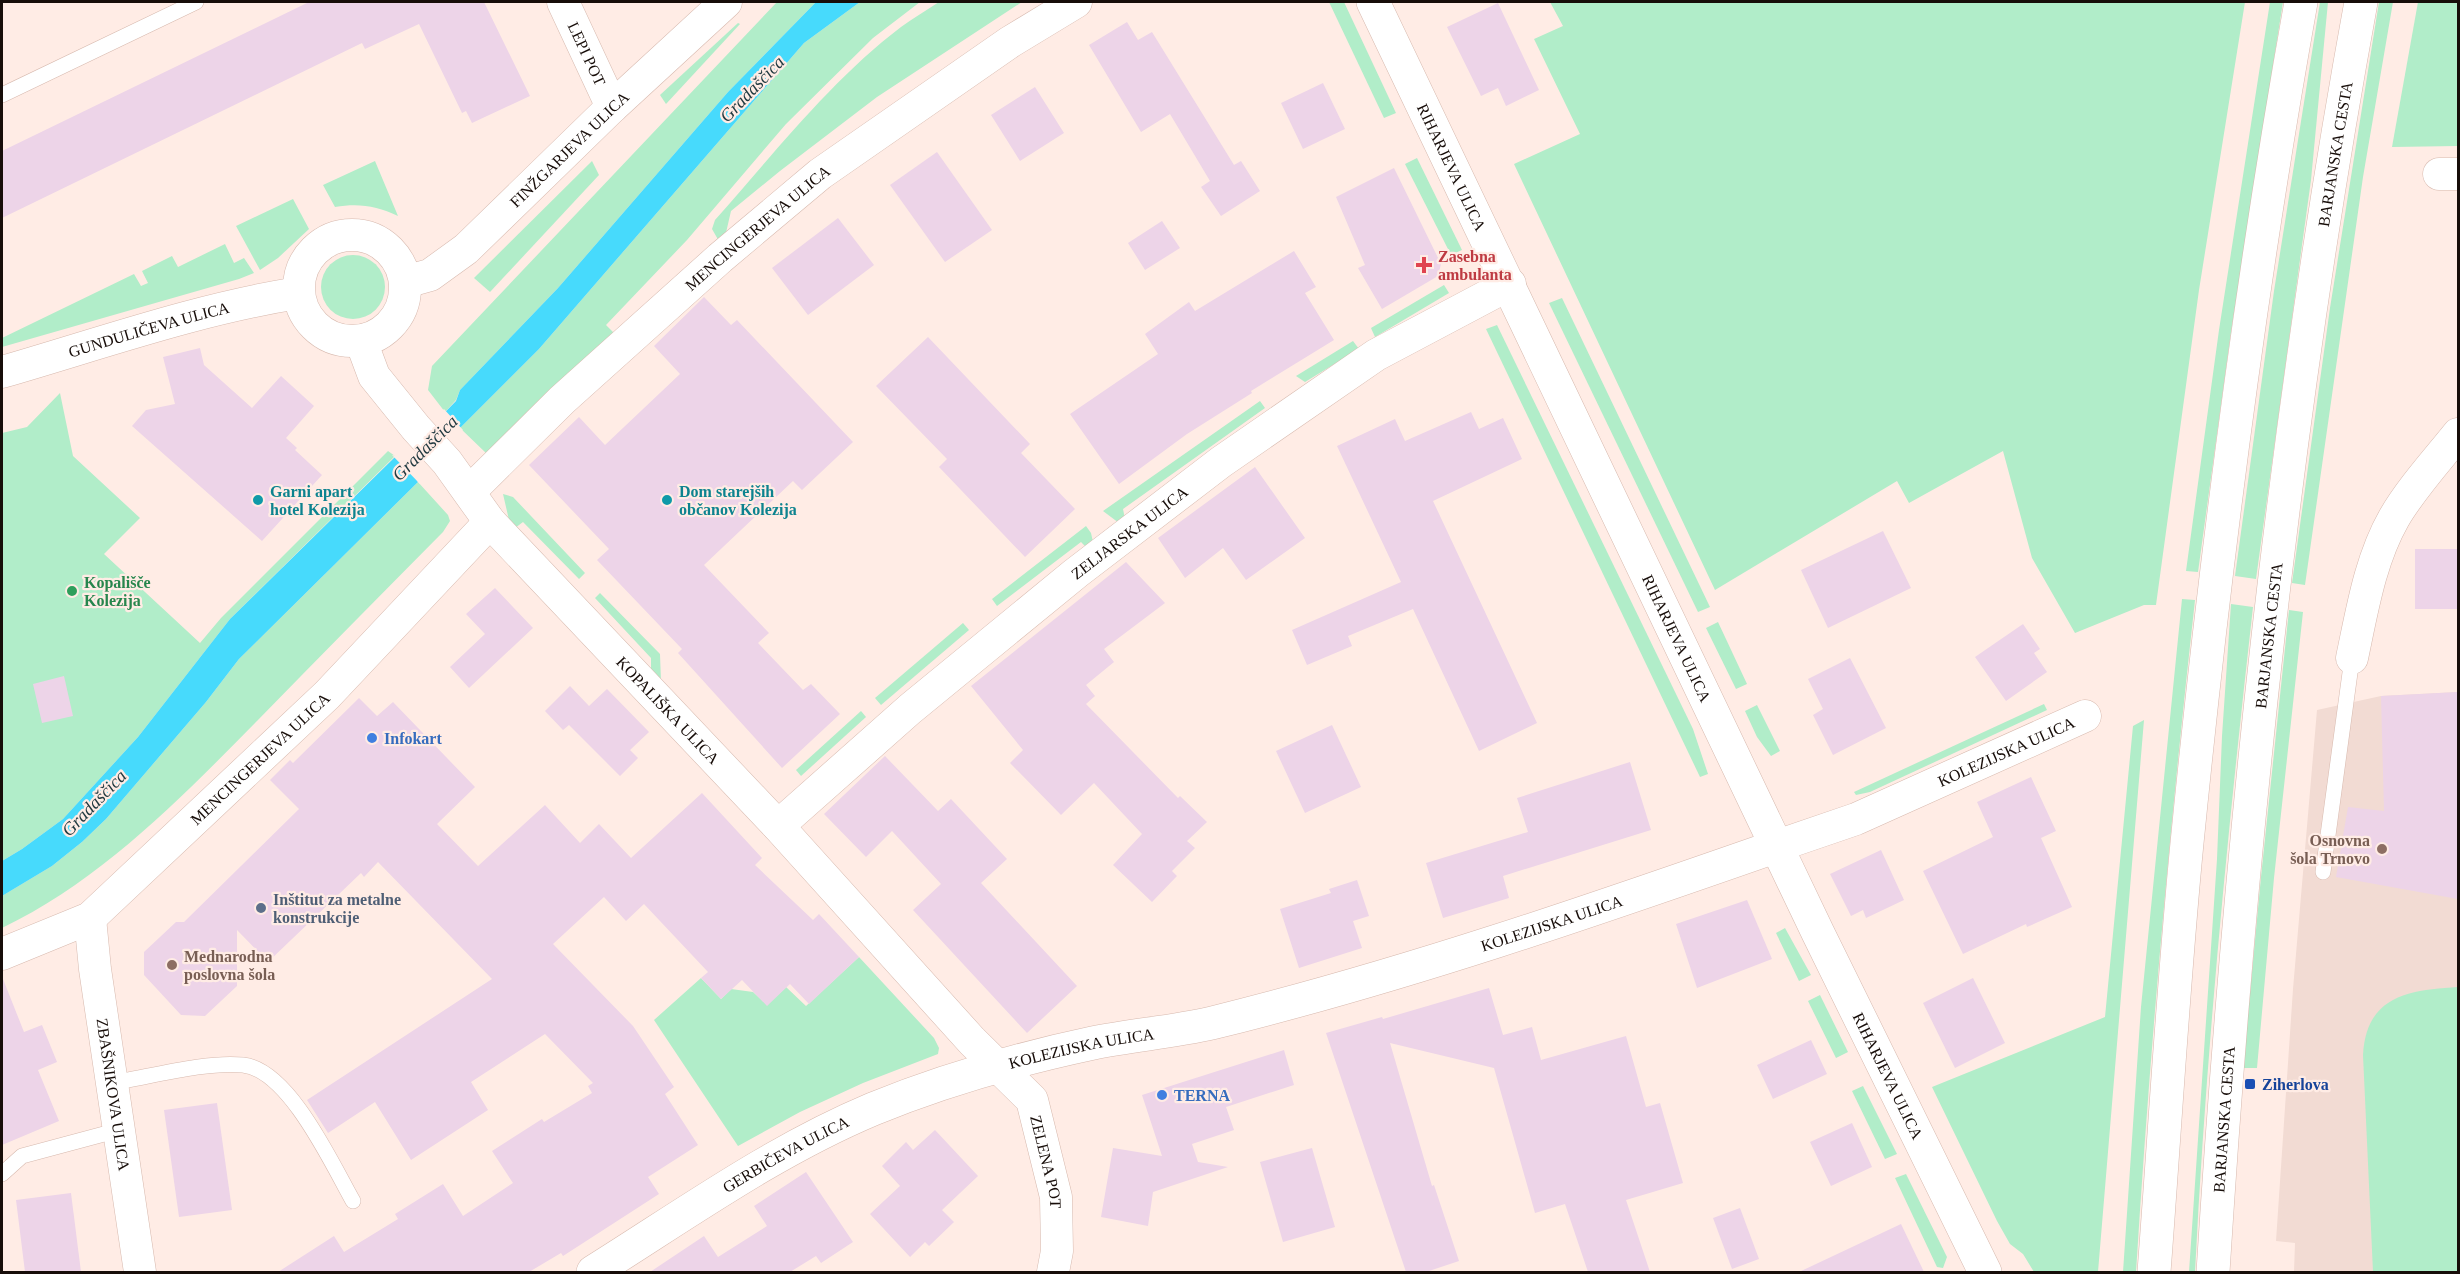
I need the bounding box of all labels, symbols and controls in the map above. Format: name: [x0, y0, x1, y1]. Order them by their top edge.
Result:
street label: LEPI POT: [565, 19, 609, 88]
water label: Gradaščica: [716, 52, 788, 126]
street label: BARJANSKA CESTA: [2315, 80, 2356, 228]
street label: FINŽGARJEVA ULICA: [507, 88, 633, 211]
street label: RIHARJEVA ULICA: [1414, 101, 1489, 234]
street label: MENCINGERJEVA ULICA: [682, 162, 833, 294]
place label: Zasebna ambulanta: [1438, 248, 1512, 283]
marker: Zasebna ambulanta: [1415, 256, 1433, 274]
street label: GUNDULIČEVA ULICA: [66, 299, 231, 361]
water label: Gradaščica: [388, 411, 462, 485]
place label: Garni apart hotel Kolezija: [270, 483, 365, 519]
place label: Dom starejših občanov Kolezija: [679, 483, 797, 519]
street label: ZELJARSKA ULICA: [1068, 483, 1191, 583]
marker: Garni apart hotel Kolezija: [251, 493, 265, 507]
marker: Dom starejših občanov Kolezija: [660, 493, 674, 507]
street label: BARJANSKA CESTA: [2252, 561, 2286, 709]
street label: RIHARJEVA ULICA: [1639, 572, 1714, 705]
place label: Kopališče Kolezija: [84, 574, 151, 610]
marker: Kopališče Kolezija: [65, 584, 79, 598]
street label: KOPALIŠKA ULICA: [613, 653, 723, 768]
street label: MENCINGERJEVA ULICA: [187, 689, 333, 828]
street label: KOLEZIJSKA ULICA: [1935, 714, 2078, 790]
place label: Infokart: [384, 730, 442, 747]
marker: Infokart: [365, 731, 379, 745]
water label: Gradaščica: [58, 766, 130, 840]
place label: Osnovna šola Trnovo: [2290, 832, 2370, 867]
marker: Osnovna šola Trnovo: [2375, 842, 2389, 856]
place label: Inštitut za metalne konstrukcije: [273, 891, 401, 927]
street label: KOLEZIJSKA ULICA: [1479, 892, 1625, 955]
marker: Inštitut za metalne konstrukcije: [254, 901, 268, 915]
place label: Mednarodna poslovna šola: [184, 948, 275, 984]
marker: Mednarodna poslovna šola: [165, 958, 179, 972]
street label: RIHARJEVA ULICA: [1850, 1010, 1926, 1142]
street label: ZBAŠNIKOVA ULICA: [93, 1017, 133, 1172]
street label: KOLEZIJSKA ULICA: [1007, 1025, 1156, 1072]
street label: BARJANSKA CESTA: [2210, 1045, 2238, 1193]
place label: Ziherlova: [2262, 1076, 2329, 1093]
marker: Ziherlova: [2243, 1077, 2257, 1091]
place label: TERNA: [1174, 1087, 1230, 1104]
marker: TERNA: [1155, 1088, 1169, 1102]
street label: GERBIČEVA ULICA: [720, 1113, 852, 1196]
street label: ZELENA POT: [1027, 1113, 1064, 1209]

